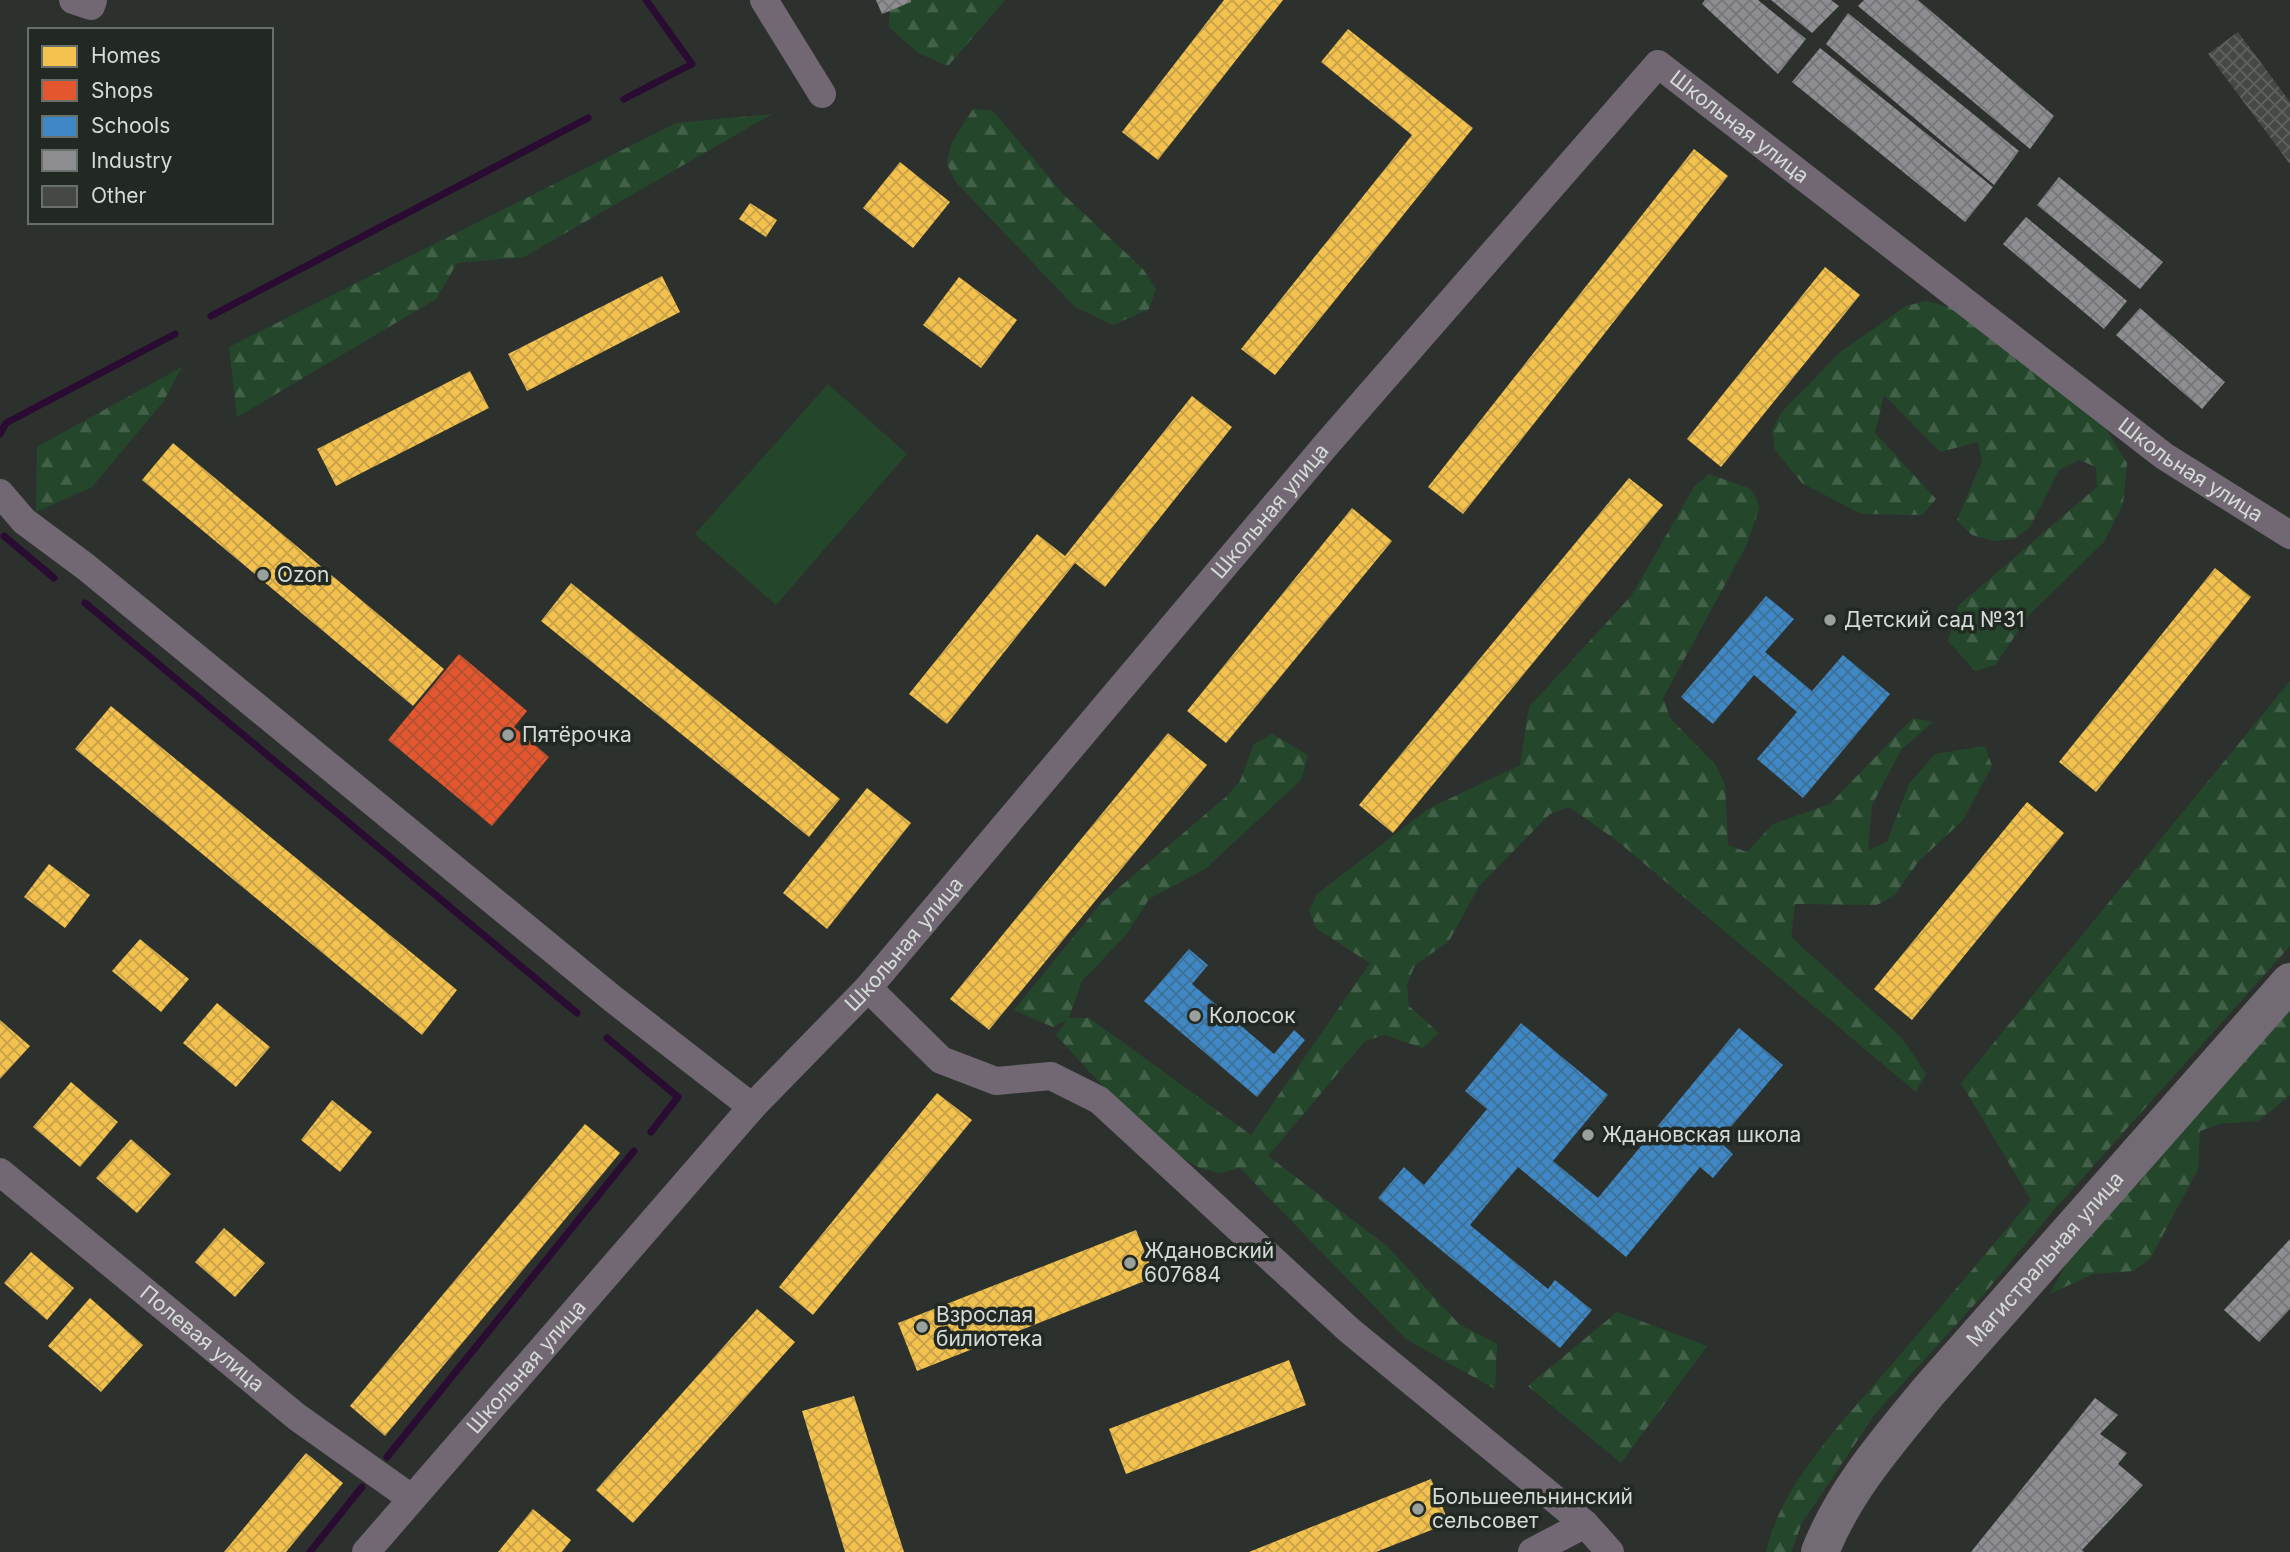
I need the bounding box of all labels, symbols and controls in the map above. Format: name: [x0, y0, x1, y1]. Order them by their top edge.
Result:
legend: [28, 28, 273, 224]
text: Homes: [91, 43, 161, 68]
street label: Школьная улица: [1665, 65, 1814, 188]
text: Shops: [91, 78, 153, 103]
text: Schools: [91, 113, 170, 138]
text: Industry: [91, 148, 173, 173]
text: Other: [91, 183, 147, 208]
street label: Школьная улица: [2114, 412, 2268, 527]
street label: Школьная улица: [1206, 438, 1334, 584]
place label: Ozon: [277, 562, 329, 587]
marker: Ozon: [255, 567, 271, 583]
place label: Детский сад №31: [1844, 607, 2025, 632]
marker: Детский сад №31: [1822, 612, 1838, 628]
place label: Пятёрочка: [522, 722, 632, 747]
marker: Пятёрочка: [500, 727, 516, 743]
street label: Школьная улица: [839, 872, 968, 1016]
place label: Колосок: [1209, 1003, 1296, 1028]
marker: Колосок: [1187, 1008, 1203, 1024]
place label: Ждановская школа: [1602, 1122, 1801, 1147]
marker: Ждановская школа: [1580, 1127, 1596, 1143]
street label: Магистральная улица: [1961, 1166, 2129, 1352]
place label: Ждановский 607684: [1144, 1238, 1274, 1287]
marker: Ждановский 607684: [1122, 1255, 1138, 1271]
street label: Полевая улица: [135, 1280, 270, 1397]
street label: Школьная улица: [461, 1295, 591, 1439]
place label: Взрослая билиотека: [936, 1302, 1043, 1351]
marker: Взрослая билиотека: [914, 1319, 930, 1335]
place label: Большеельнинский сельсовет: [1432, 1484, 1633, 1533]
marker: Большеельнинский сельсовет: [1410, 1501, 1426, 1517]

